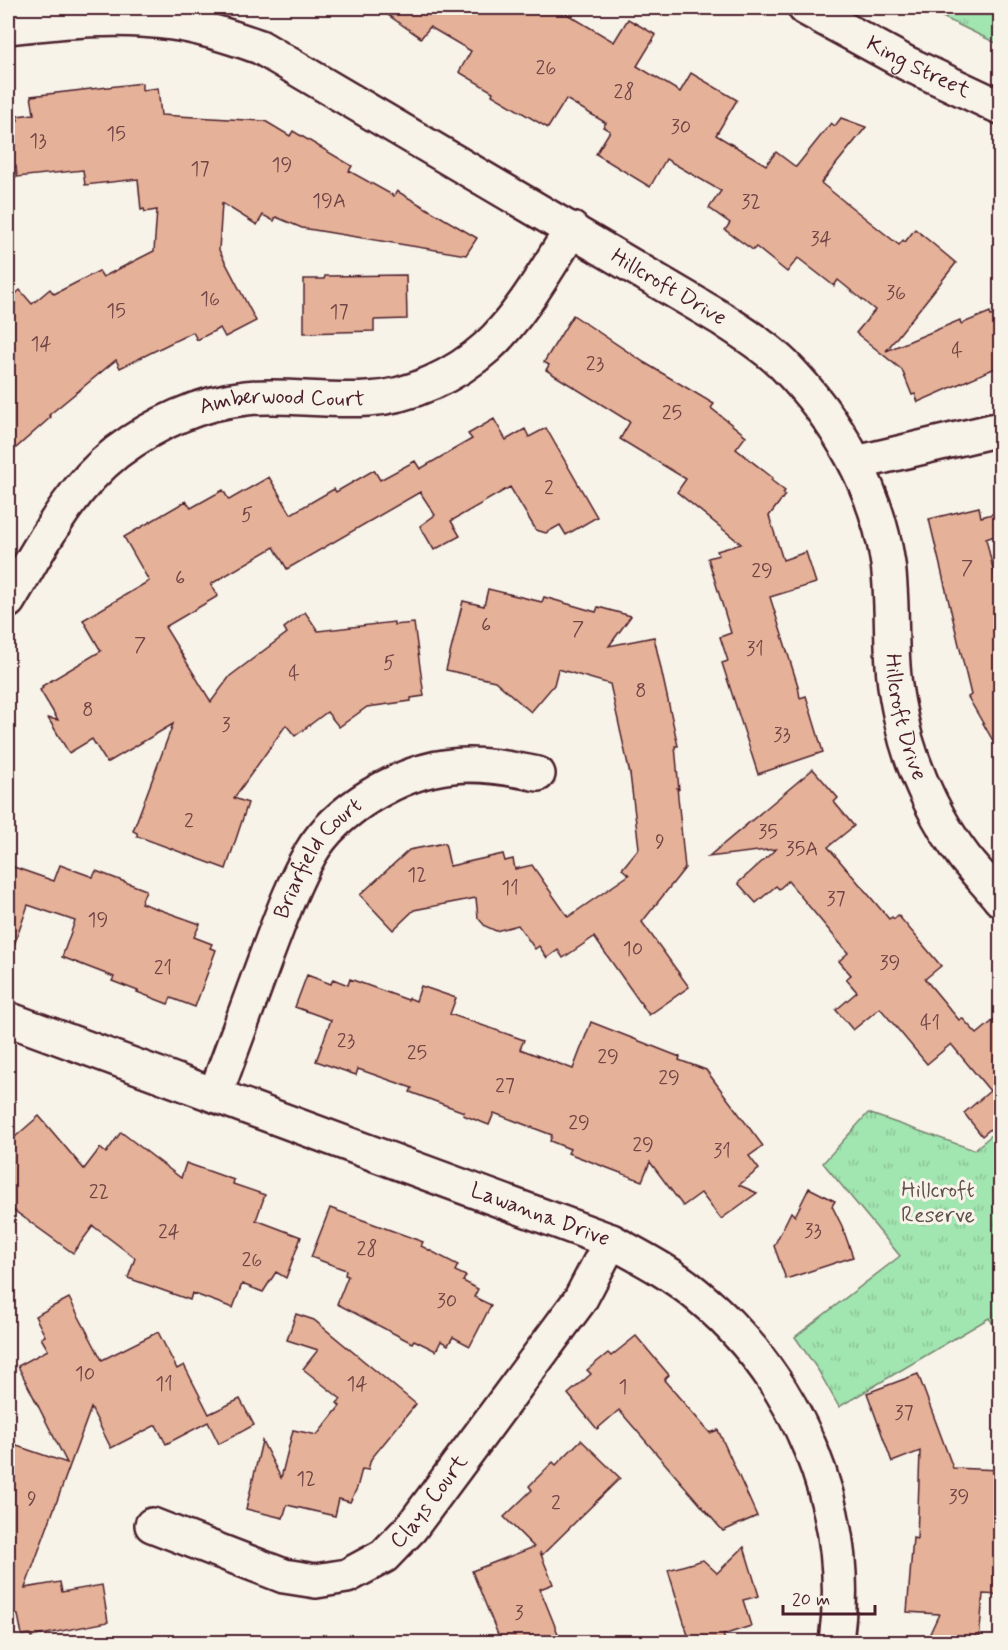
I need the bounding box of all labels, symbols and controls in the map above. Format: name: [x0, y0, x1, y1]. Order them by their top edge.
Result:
street label: King Street: [861, 30, 975, 105]
house number: 26: [536, 55, 556, 82]
house number: 28: [614, 79, 634, 106]
house number: 30: [671, 114, 691, 141]
house number: 15: [106, 121, 126, 148]
house number: 13: [29, 128, 47, 155]
house number: 19: [272, 152, 292, 179]
house number: 17: [191, 156, 210, 183]
house number: 19A: [312, 188, 346, 215]
house number: 32: [741, 189, 761, 216]
house number: 34: [810, 226, 832, 253]
street label: Hillcroft Drive: [606, 243, 732, 332]
house number: 36: [886, 280, 906, 307]
house number: 16: [200, 286, 220, 313]
house number: 15: [106, 298, 126, 325]
house number: 17: [330, 299, 349, 326]
house number: 14: [30, 331, 52, 358]
house number: 4: [951, 338, 963, 365]
house number: 23: [586, 351, 604, 378]
street label: Amberwood Court: [196, 383, 365, 421]
house number: 25: [662, 400, 682, 427]
house number: 2: [544, 475, 554, 502]
house number: 5: [241, 502, 253, 529]
house number: 7: [961, 555, 973, 582]
house number: 29: [751, 558, 773, 585]
house number: 6: [175, 565, 185, 592]
house number: 6: [481, 612, 491, 639]
house number: 7: [572, 616, 584, 643]
house number: 7: [134, 632, 146, 659]
house number: 31: [746, 636, 764, 663]
house number: 5: [383, 650, 395, 677]
street label: Hillcroft Drive: [878, 653, 933, 785]
house number: 4: [288, 661, 300, 688]
house number: 8: [635, 678, 647, 705]
house number: 8: [82, 697, 94, 724]
house number: 3: [221, 712, 231, 739]
house number: 33: [773, 722, 791, 749]
street label: Briarfield Court: [268, 792, 368, 923]
house number: 2: [184, 808, 194, 835]
house number: 35: [758, 819, 778, 846]
house number: 9: [655, 829, 665, 856]
house number: 35A: [786, 836, 818, 863]
house number: 12: [407, 862, 427, 889]
house number: 11: [501, 875, 519, 902]
house number: 37: [826, 886, 846, 913]
house number: 19: [88, 907, 108, 934]
house number: 10: [623, 936, 643, 963]
house number: 39: [880, 950, 900, 977]
house number: 21: [154, 955, 172, 982]
house number: 41: [920, 1010, 940, 1037]
house number: 23: [337, 1028, 355, 1055]
house number: 25: [407, 1040, 427, 1067]
house number: 29: [597, 1044, 619, 1071]
house number: 29: [658, 1065, 680, 1092]
house number: 27: [495, 1073, 515, 1100]
house number: 29: [568, 1110, 590, 1137]
house number: 29: [632, 1132, 654, 1159]
house number: 31: [713, 1138, 731, 1165]
street label: Lawanna Drive: [467, 1176, 614, 1253]
park label: Hillcroft Reserve: [901, 1177, 975, 1230]
house number: 22: [89, 1179, 109, 1206]
house number: 33: [804, 1218, 822, 1245]
house number: 24: [158, 1219, 180, 1246]
house number: 28: [357, 1236, 377, 1263]
house number: 26: [242, 1247, 262, 1274]
house number: 30: [437, 1288, 457, 1315]
house number: 10: [75, 1361, 95, 1388]
house number: 11: [155, 1371, 173, 1398]
house number: 14: [346, 1371, 368, 1398]
house number: 1: [619, 1374, 627, 1401]
house number: 37: [894, 1400, 914, 1427]
street label: Clays Court: [384, 1449, 475, 1555]
house number: 12: [296, 1466, 316, 1493]
house number: 39: [949, 1484, 969, 1511]
house number: 9: [27, 1486, 37, 1513]
house number: 2: [551, 1490, 561, 1517]
scale bar: [783, 1578, 874, 1616]
text: 20 m: [792, 1588, 830, 1612]
house number: 3: [514, 1600, 524, 1627]

